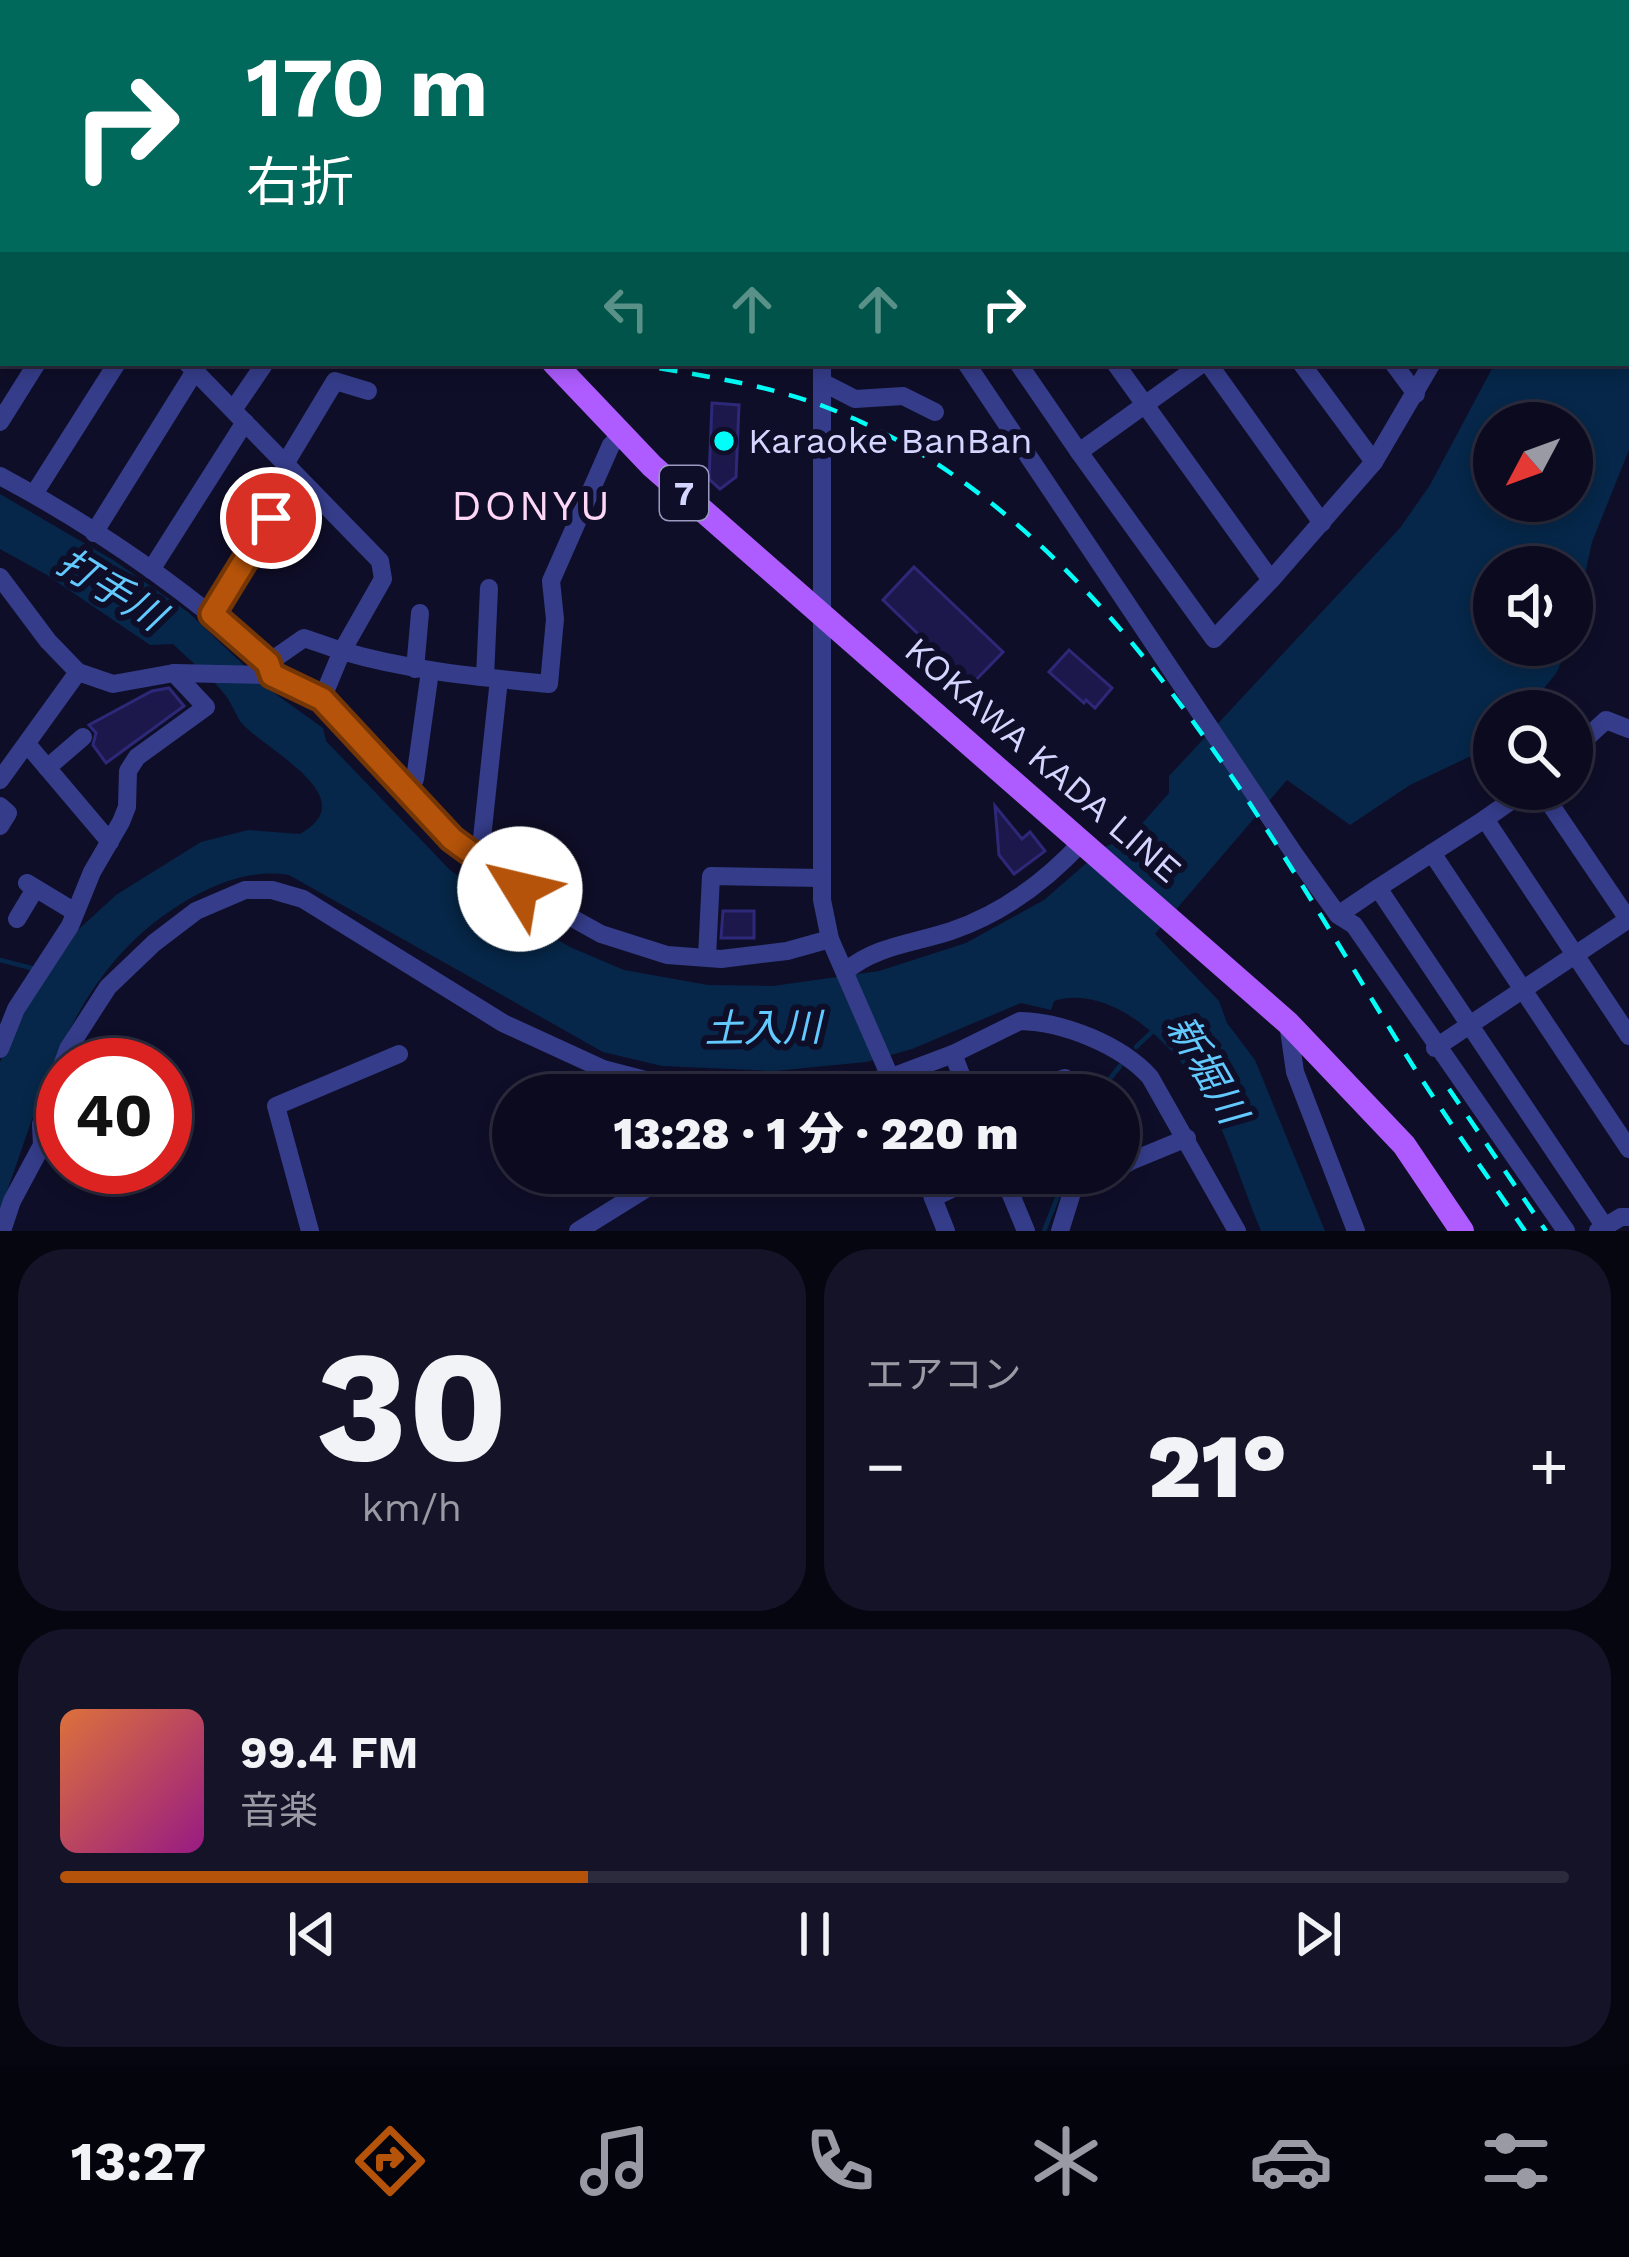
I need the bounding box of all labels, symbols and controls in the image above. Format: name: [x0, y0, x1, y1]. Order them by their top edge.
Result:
text: 170 m: [246, 38, 488, 136]
icon: right: [48, 48, 204, 204]
text: 右折: [246, 151, 354, 214]
icon: left: [593, 276, 659, 342]
icon: ahead: [719, 276, 785, 342]
icon: ahead: [845, 276, 911, 342]
icon: right: [971, 276, 1037, 342]
north arrow: [1473, 402, 1593, 522]
map controls: [1473, 402, 1593, 810]
place label: Karaoke BanBan: [748, 420, 1033, 462]
marker: Karaoke BanBan: [711, 428, 737, 454]
road number: 7: [660, 466, 708, 520]
pin: [220, 467, 322, 569]
district label: DONYU: [451, 481, 613, 530]
icon: arrive: [238, 485, 304, 551]
water label: 打手川: [49, 539, 176, 641]
button: sound: [1473, 546, 1593, 666]
street label: KOKAWA KADA LINE: [896, 629, 1190, 891]
button: search: [1473, 690, 1593, 810]
position arrow: [457, 826, 583, 952]
water label: 土入川: [704, 1004, 826, 1052]
water label: 新堀川: [1158, 1007, 1258, 1134]
speed limit sign: 40: [36, 1038, 192, 1194]
text: 13:28 · 1 分 · 220 m: [614, 1107, 1018, 1160]
text: 30: [315, 1315, 508, 1498]
text: エアコン: [866, 1352, 1022, 1397]
text: 21°: [1147, 1413, 1287, 1519]
text: −: [866, 1428, 905, 1505]
text: +: [1529, 1428, 1569, 1505]
text: km/h: [362, 1485, 462, 1530]
text: 99.4 FM: [240, 1726, 419, 1779]
text: 音楽: [240, 1788, 318, 1833]
icon: previous: [279, 1901, 345, 1967]
icon: pause: [782, 1901, 848, 1967]
icon: next: [1285, 1901, 1351, 1967]
icon: directions: [348, 2119, 432, 2203]
icon: music: [573, 2119, 657, 2203]
icon: phone: [798, 2119, 882, 2203]
icon: climate: [1024, 2119, 1108, 2203]
icon: car: [1249, 2119, 1333, 2203]
icon: filters: [1474, 2119, 1558, 2203]
text: 13:27: [71, 2130, 206, 2193]

